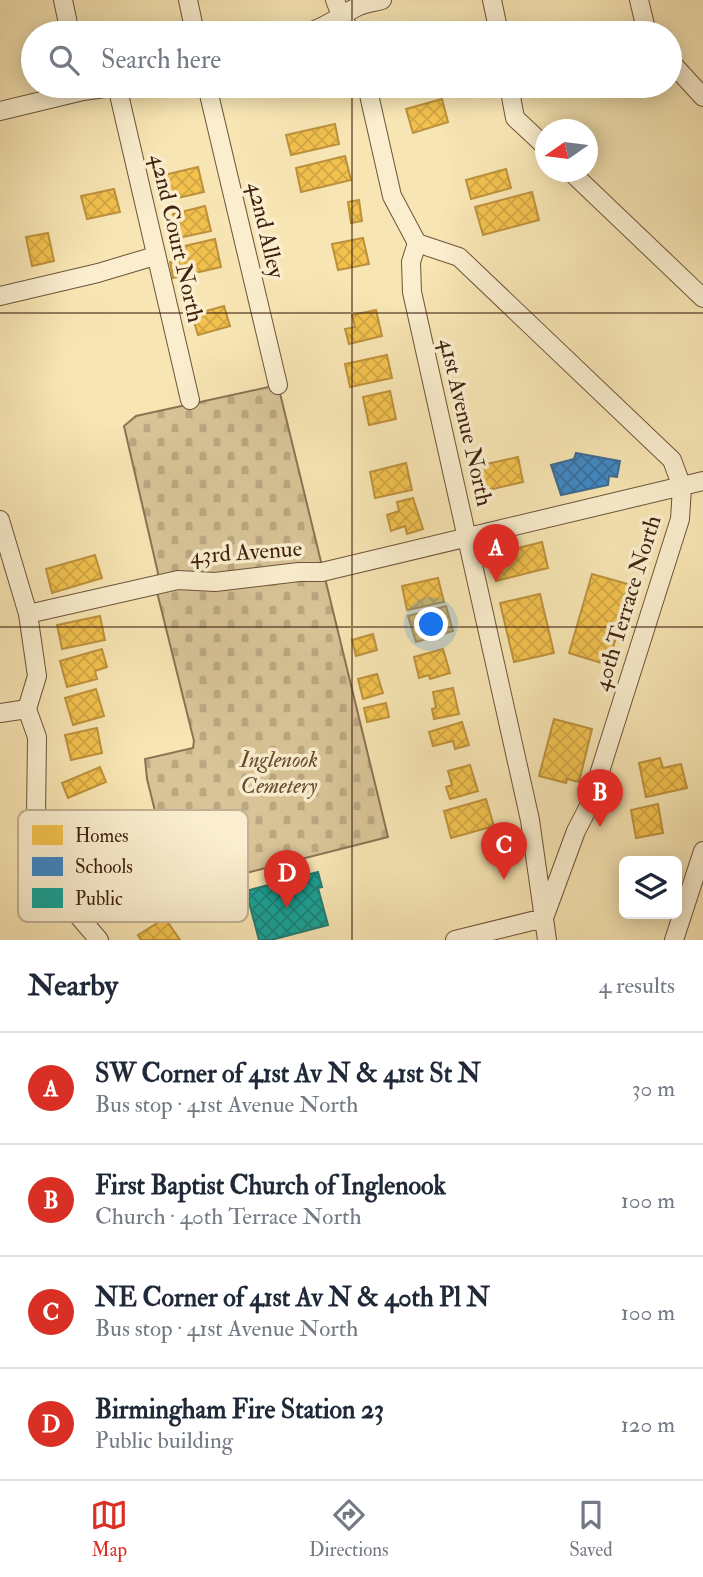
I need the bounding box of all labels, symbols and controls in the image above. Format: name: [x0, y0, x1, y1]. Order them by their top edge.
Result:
search box: [21, 21, 682, 98]
icon: search: [45, 41, 83, 79]
text: Search here: [101, 44, 221, 76]
north arrow: [535, 119, 598, 182]
street label: 42nd Court North: [144, 151, 210, 325]
street label: 42nd Alley: [241, 179, 291, 282]
street label: 41st Avenue North: [433, 335, 499, 509]
street label: 40th Terrace North: [587, 512, 667, 694]
pin: A: [473, 524, 519, 582]
street label: 43rd Avenue: [189, 534, 303, 570]
your location: [414, 607, 448, 641]
park label: Inglenook Cemetery: [239, 745, 318, 800]
pin: B: [577, 769, 623, 827]
legend: [18, 810, 248, 922]
pin: C: [481, 822, 527, 880]
text: Homes: [75, 824, 129, 848]
pin: D: [264, 850, 310, 908]
text: Schools: [75, 855, 133, 879]
map controls: [619, 856, 682, 919]
button: layers: [619, 856, 682, 919]
text: Public: [75, 887, 123, 911]
text: Nearby: [28, 967, 118, 1004]
text: 4 results: [599, 971, 675, 1000]
text: SW Corner of 41st Av N & 41st St N: [95, 1058, 481, 1090]
text: A: [44, 1074, 58, 1103]
text: 30 m: [632, 1074, 675, 1103]
text: Bus stop · 41st Avenue North: [95, 1090, 358, 1119]
text: First Baptist Church of Inglenook: [95, 1170, 446, 1202]
text: B: [43, 1186, 59, 1215]
text: 100 m: [621, 1186, 675, 1215]
text: Church · 40th Terrace North: [95, 1202, 362, 1231]
text: NE Corner of 41st Av N & 40th Pl N: [95, 1282, 490, 1314]
text: C: [43, 1298, 59, 1327]
text: 100 m: [621, 1298, 675, 1327]
text: Bus stop · 41st Avenue North: [95, 1314, 358, 1343]
text: Birmingham Fire Station 23: [95, 1394, 384, 1426]
text: D: [42, 1410, 60, 1439]
text: 120 m: [621, 1410, 675, 1439]
text: Public building: [95, 1426, 233, 1455]
tab: Map: [90, 1496, 128, 1562]
tab: Directions: [309, 1496, 389, 1562]
tab: Saved: [569, 1496, 613, 1562]

